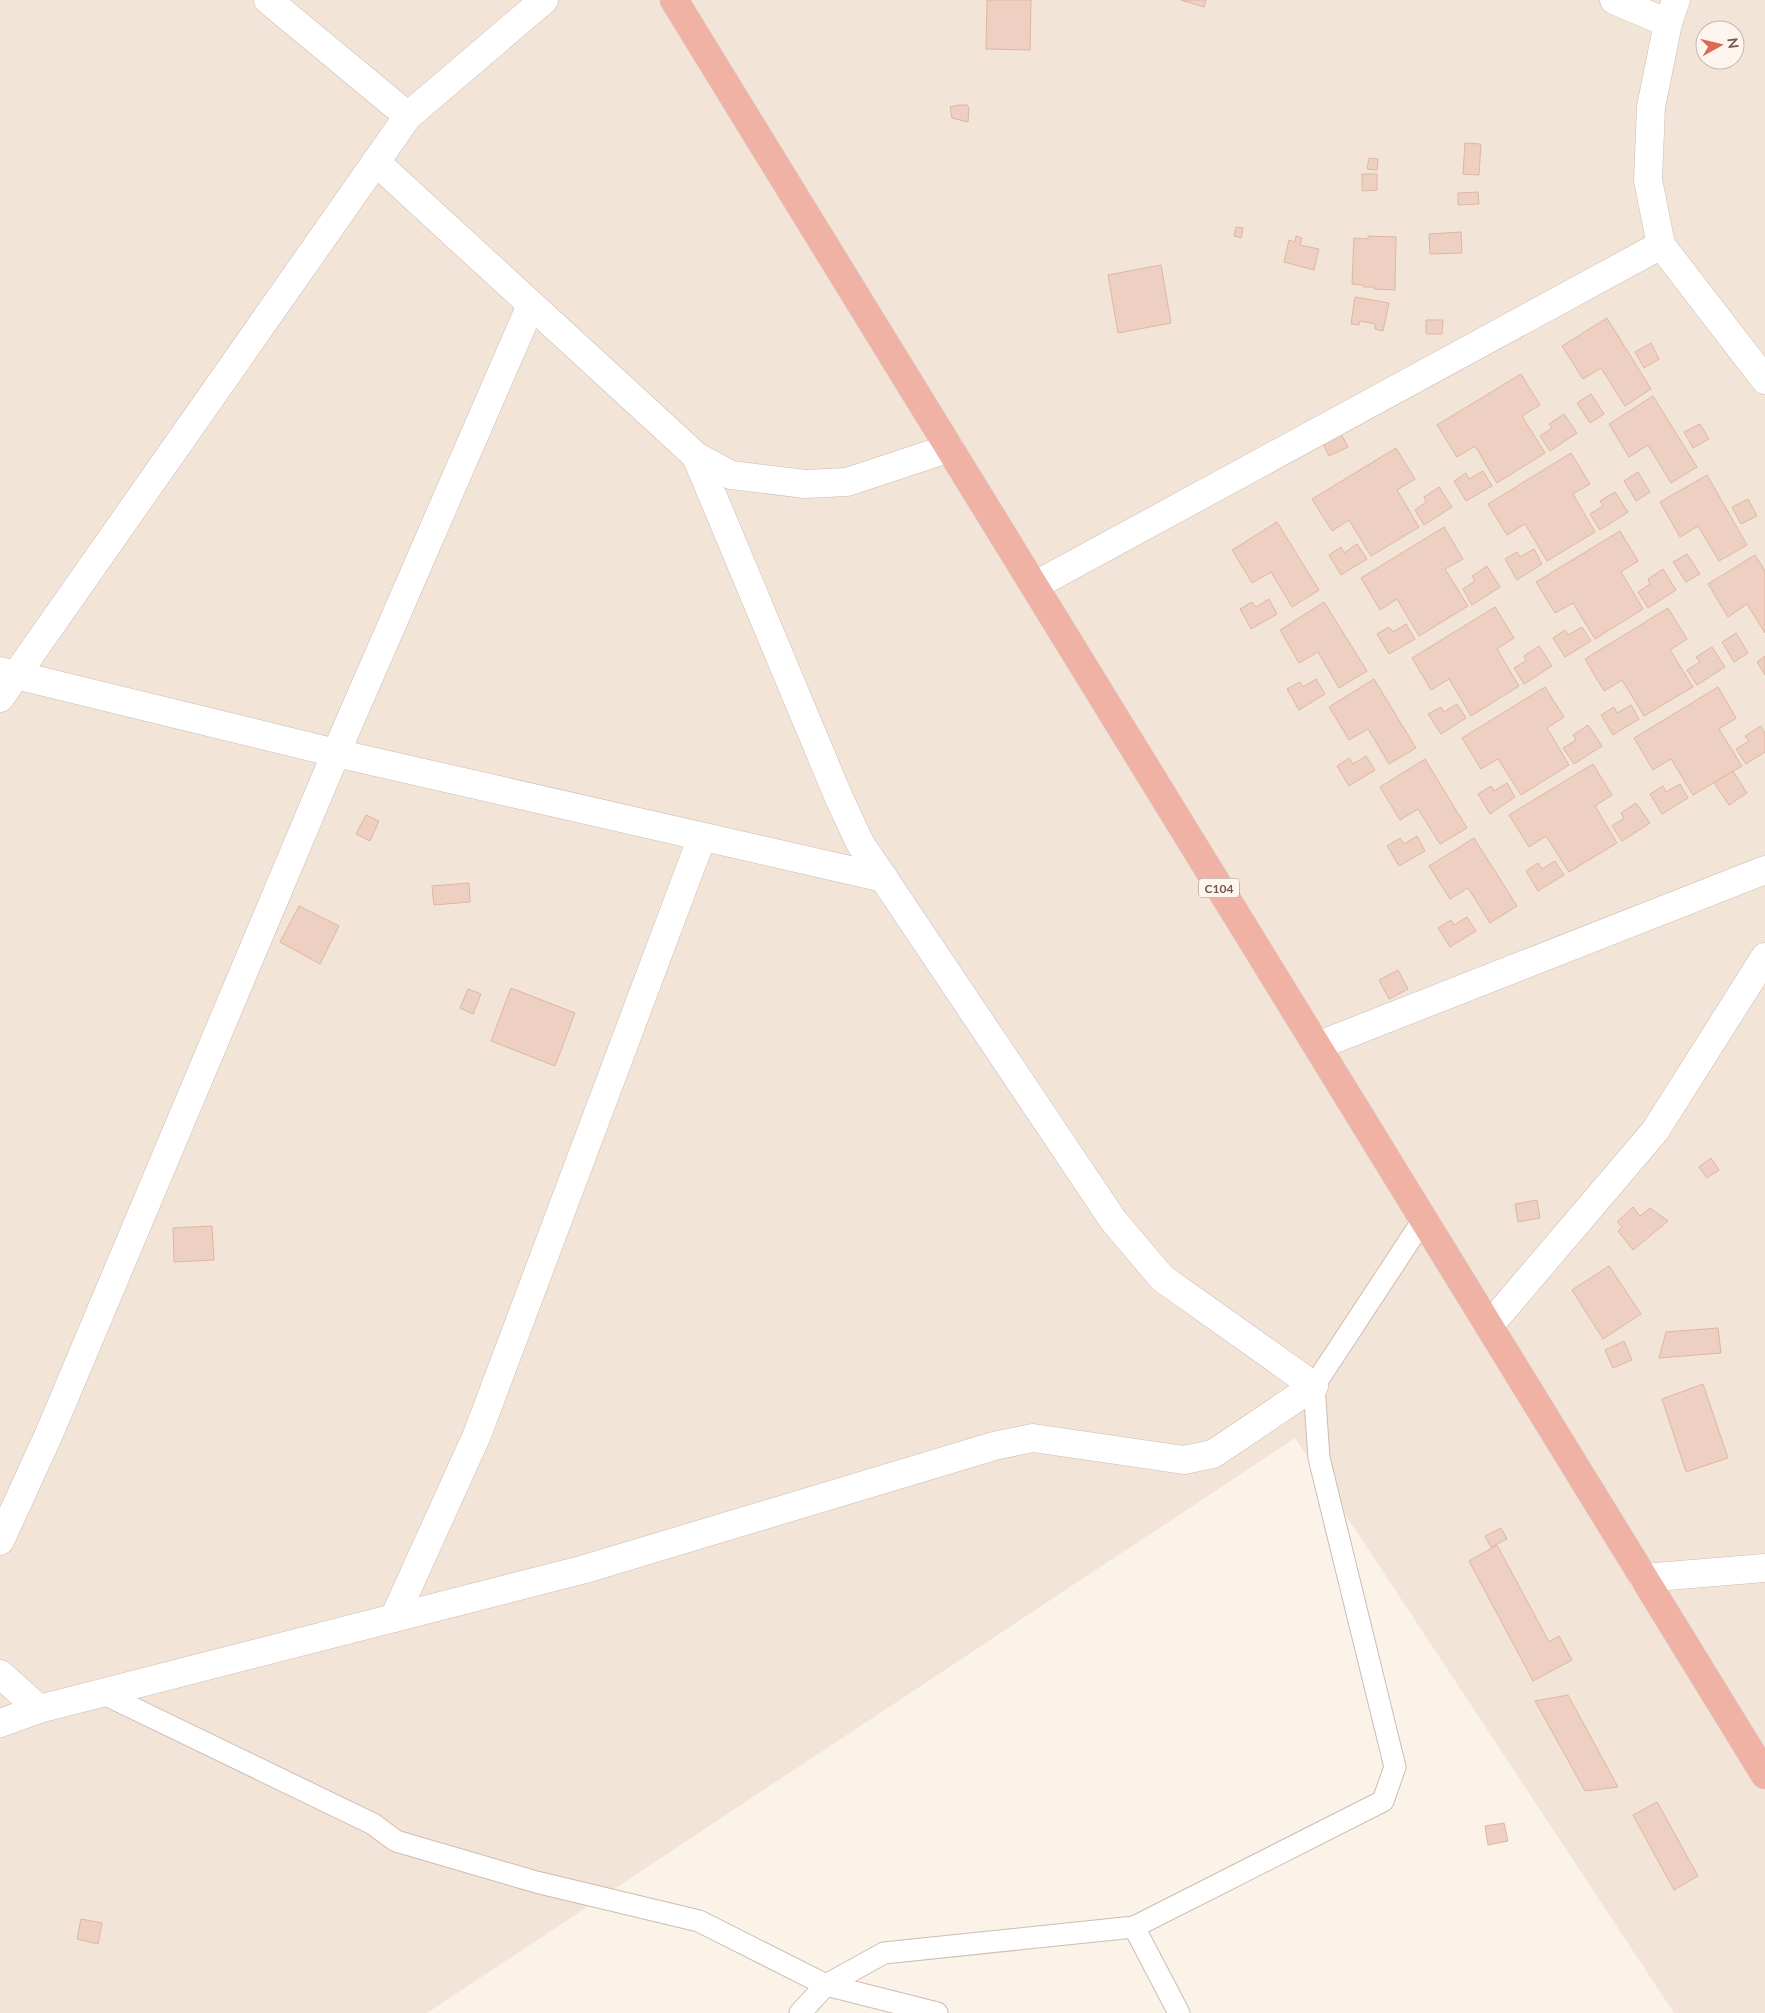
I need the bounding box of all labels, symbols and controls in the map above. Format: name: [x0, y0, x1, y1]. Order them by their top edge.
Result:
north arrow: [1695, 20, 1745, 70]
text: N: [1724, 37, 1743, 50]
road number: C104: [1199, 878, 1239, 898]

